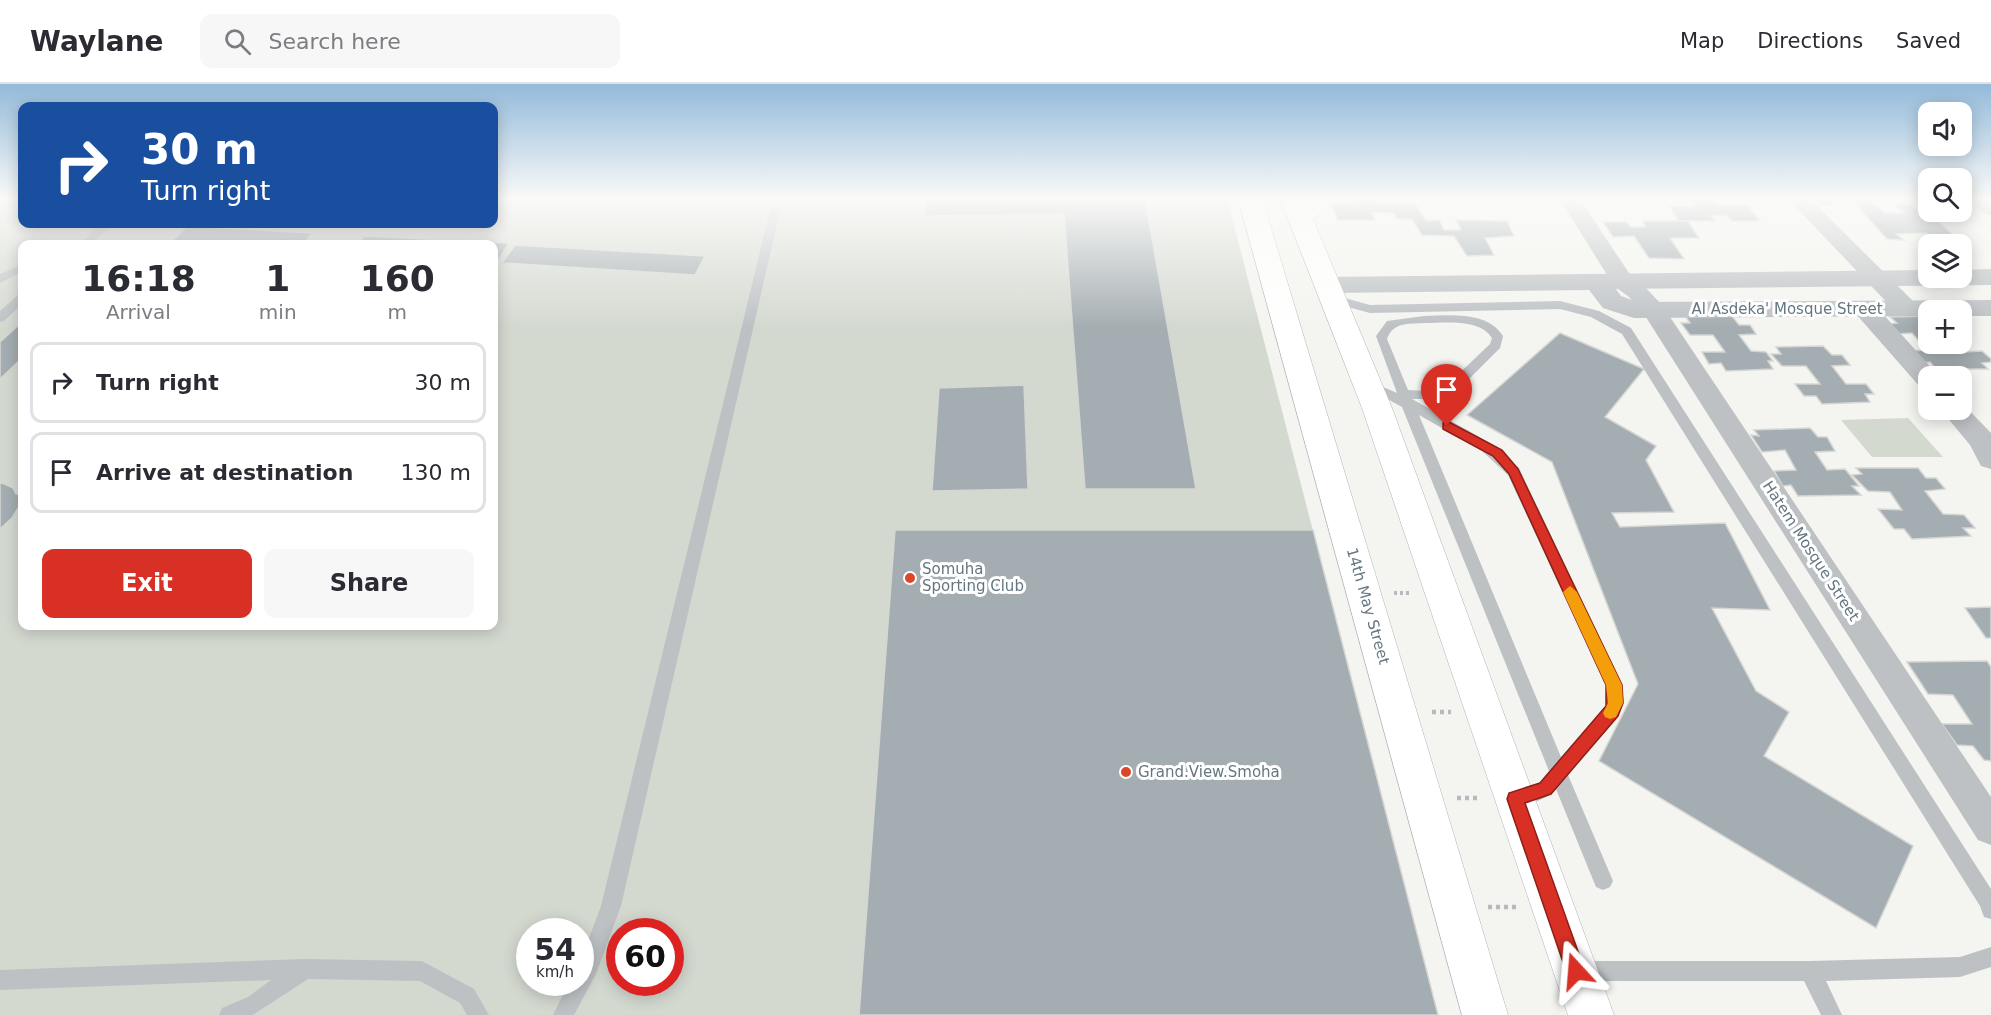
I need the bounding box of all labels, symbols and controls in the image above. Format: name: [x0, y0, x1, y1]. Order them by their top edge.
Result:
search box: [200, 14, 620, 68]
text: Waylane: [30, 25, 164, 58]
icon: search: [221, 25, 254, 58]
text: Search here: [269, 29, 401, 54]
text: Map: [1680, 29, 1724, 53]
text: Directions: [1757, 29, 1863, 53]
text: Saved: [1896, 29, 1961, 53]
map controls: [1918, 102, 1972, 420]
button: sound: [1918, 102, 1972, 156]
text: 30 m: [141, 125, 258, 174]
icon: right: [42, 126, 120, 204]
button: search: [1918, 168, 1972, 222]
text: Turn right: [141, 175, 270, 206]
button: layers: [1918, 234, 1972, 288]
text: 16:18: [81, 258, 196, 299]
text: 1: [265, 258, 290, 299]
text: 160: [360, 258, 435, 299]
text: Arrival: [106, 300, 171, 324]
text: min: [259, 300, 297, 324]
text: m: [388, 300, 407, 324]
street label: Al Asdeka' Mosque Street: [1691, 300, 1883, 318]
button: +: [1918, 300, 1972, 354]
pin: [1421, 364, 1472, 426]
icon: right: [45, 366, 78, 399]
button: −: [1918, 366, 1972, 420]
text: Turn right: [96, 370, 219, 395]
text: 30 m: [415, 370, 471, 395]
icon: arrive: [1430, 373, 1463, 406]
icon: arrive: [45, 456, 78, 489]
text: Arrive at destination: [96, 460, 353, 485]
text: 130 m: [401, 460, 471, 485]
street label: Hatem Mosque Street: [1759, 478, 1863, 625]
street label: 14th May Street: [1343, 546, 1393, 667]
button: Exit: [42, 549, 252, 618]
button: Share: [264, 549, 474, 618]
place label: Somuha Sporting Club: [922, 560, 1024, 595]
marker: Somuha Sporting Club: [903, 571, 917, 585]
place label: Grand.View.Smoha: [1138, 763, 1280, 781]
marker: Grand.View.Smoha: [1119, 765, 1133, 779]
speed limit sign: 60: [606, 918, 684, 996]
text: 54: [534, 932, 576, 967]
position arrow: [1544, 939, 1608, 1003]
text: km/h: [536, 963, 574, 981]

